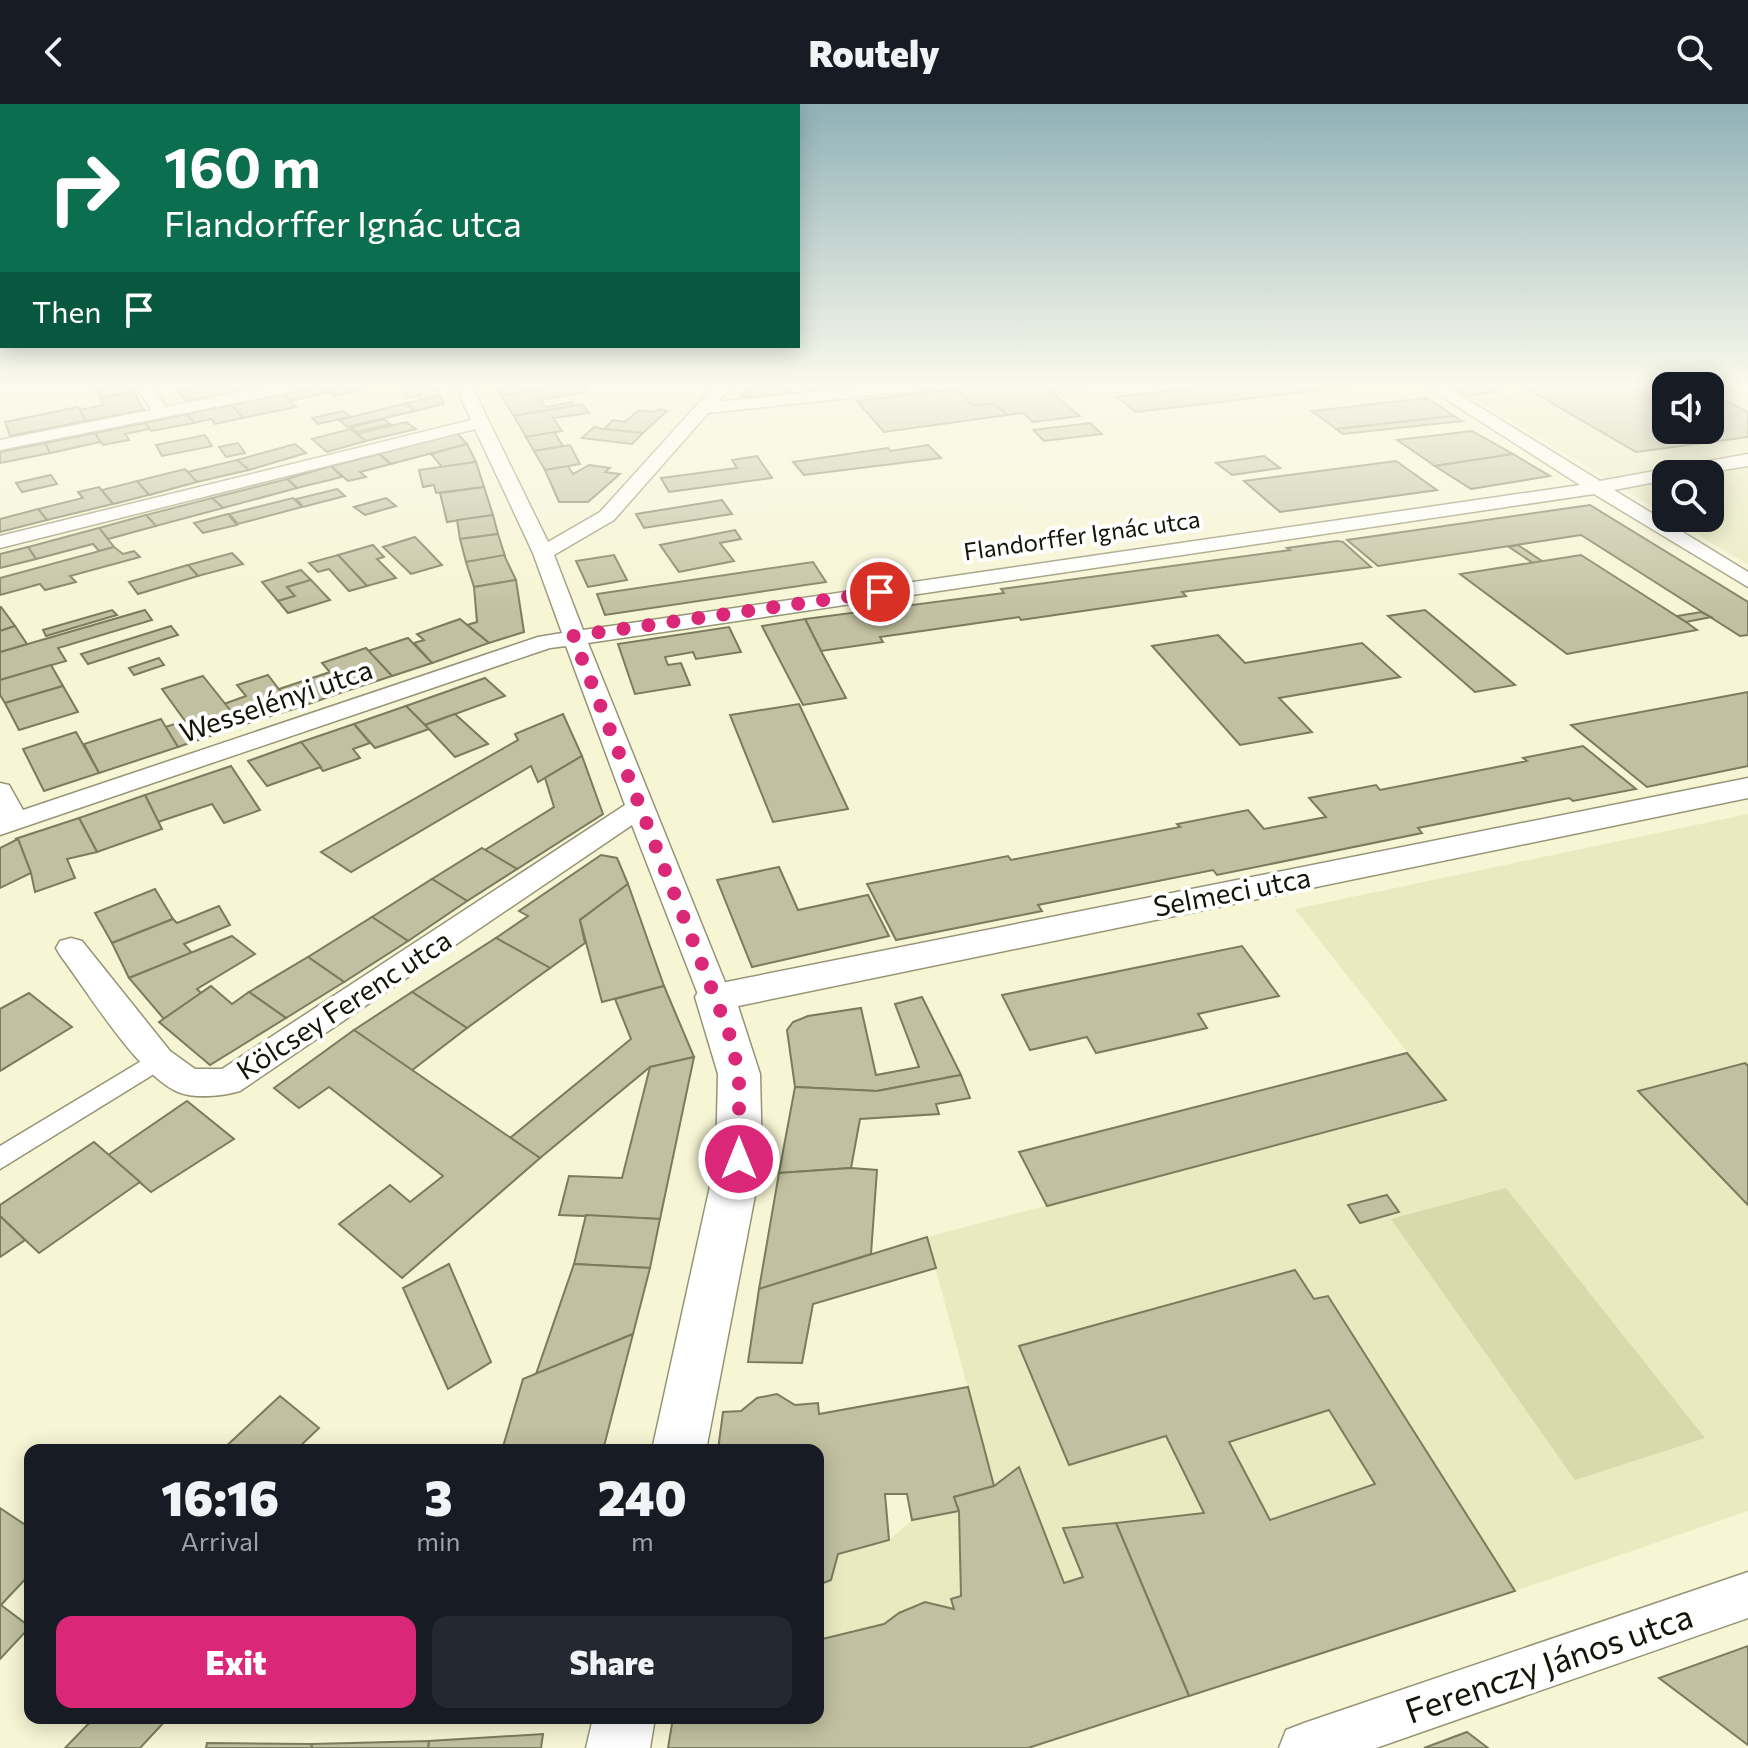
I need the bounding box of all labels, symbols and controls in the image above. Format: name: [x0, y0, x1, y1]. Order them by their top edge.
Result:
icon: back: [32, 30, 76, 74]
text: Routely: [808, 30, 940, 74]
icon: search: [1672, 30, 1716, 74]
text: 160 m: [164, 131, 321, 200]
icon: right: [32, 136, 136, 240]
text: Flandorffer Ignác utca: [164, 200, 522, 244]
icon: arrive: [117, 288, 161, 332]
text: Then: [32, 292, 101, 329]
map controls: [1652, 372, 1724, 532]
button: sound: [1652, 372, 1724, 444]
button: search: [1652, 460, 1724, 532]
street label: Flandorffer Ignác utca: [962, 504, 1202, 565]
pin: [846, 558, 914, 626]
icon: arrive: [858, 570, 902, 614]
street label: Wesselényi utca: [175, 651, 377, 749]
street label: Selmeci utca: [1150, 859, 1313, 923]
street label: Kölcsey Ferenc utca: [230, 922, 457, 1086]
position arrow: [697, 1117, 781, 1201]
text: 16:16: [161, 1467, 279, 1526]
text: 3: [424, 1467, 453, 1526]
text: 240: [598, 1467, 687, 1526]
text: Arrival: [181, 1525, 259, 1556]
text: min: [416, 1525, 461, 1556]
text: m: [631, 1525, 654, 1556]
street label: Ferenczy János utca: [1399, 1593, 1698, 1731]
button: Exit: [56, 1616, 416, 1708]
button: Share: [432, 1616, 792, 1708]

